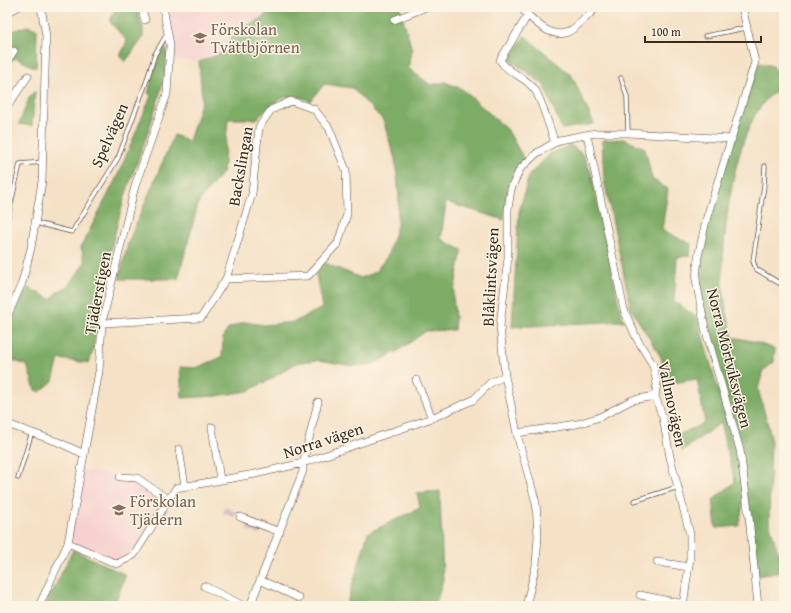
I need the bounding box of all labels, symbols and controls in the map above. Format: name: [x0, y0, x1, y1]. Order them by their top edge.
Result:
place label: Förskolan Tvättbjörnen: [211, 17, 300, 59]
scale bar: [645, 18, 761, 44]
text: 100 m: [651, 23, 681, 40]
school or university icon: Förskolan Tvättbjörnen: [192, 30, 208, 46]
street label: Spelvägen: [84, 99, 134, 171]
street label: Backslingan: [221, 124, 259, 208]
street label: Blåklintsvägen: [475, 227, 505, 327]
street label: Tjäderstigen: [77, 249, 117, 337]
street label: Norra Mörtviksvägen: [701, 286, 759, 430]
street label: Vallmovägen: [652, 359, 694, 449]
street label: Norra vägen: [280, 416, 366, 464]
place label: Förskolan Tjädern: [130, 489, 196, 531]
school or university icon: Förskolan Tjädern: [111, 502, 127, 518]

